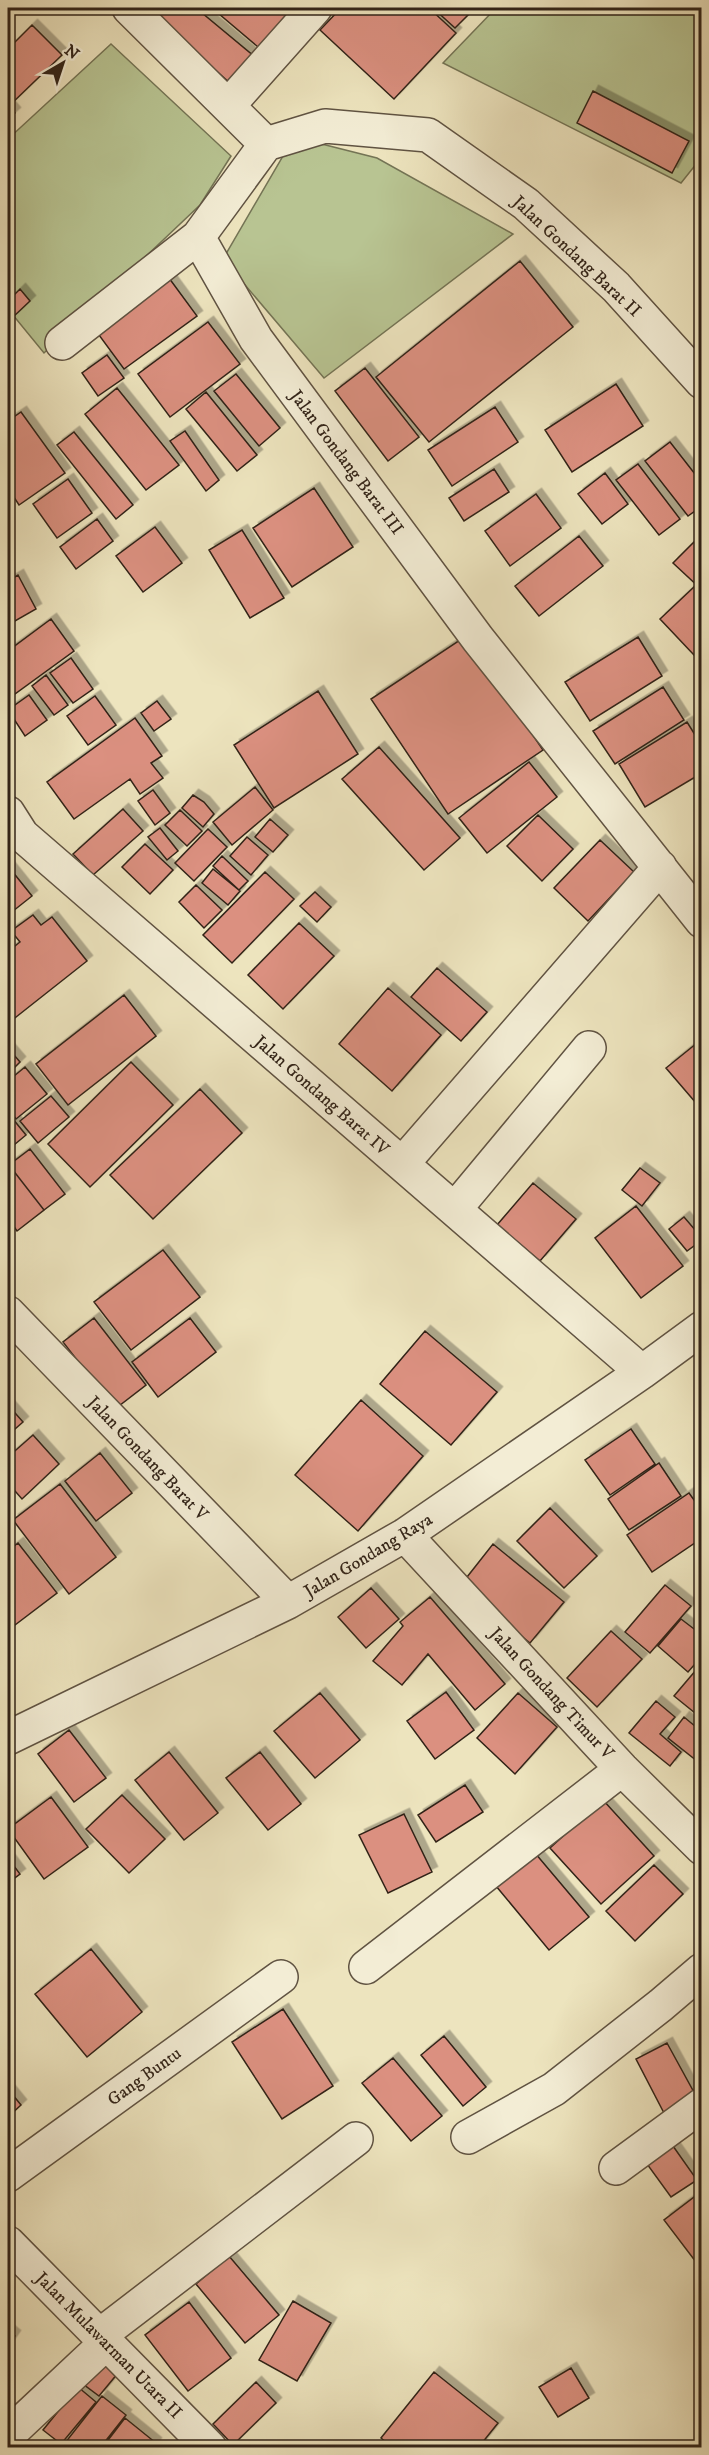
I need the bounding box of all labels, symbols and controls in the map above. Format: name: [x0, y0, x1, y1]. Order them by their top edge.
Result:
north arrow: [33, 33, 93, 93]
text: N: [60, 40, 83, 64]
street label: Jalan Gondang Barat II: [506, 190, 645, 322]
street label: Jalan Gondang Barat III: [283, 384, 408, 539]
street label: Jalan Gondang Barat IV: [248, 1030, 394, 1161]
street label: Jalan Gondang Barat V: [81, 1390, 213, 1526]
street label: Jalan Gondang Raya: [299, 1509, 437, 1604]
street label: Jalan Gondang Timur V: [483, 1622, 619, 1765]
street label: Gang Buntu: [103, 2042, 186, 2111]
street label: Jalan Mulawarman Utara II: [29, 2266, 186, 2424]

